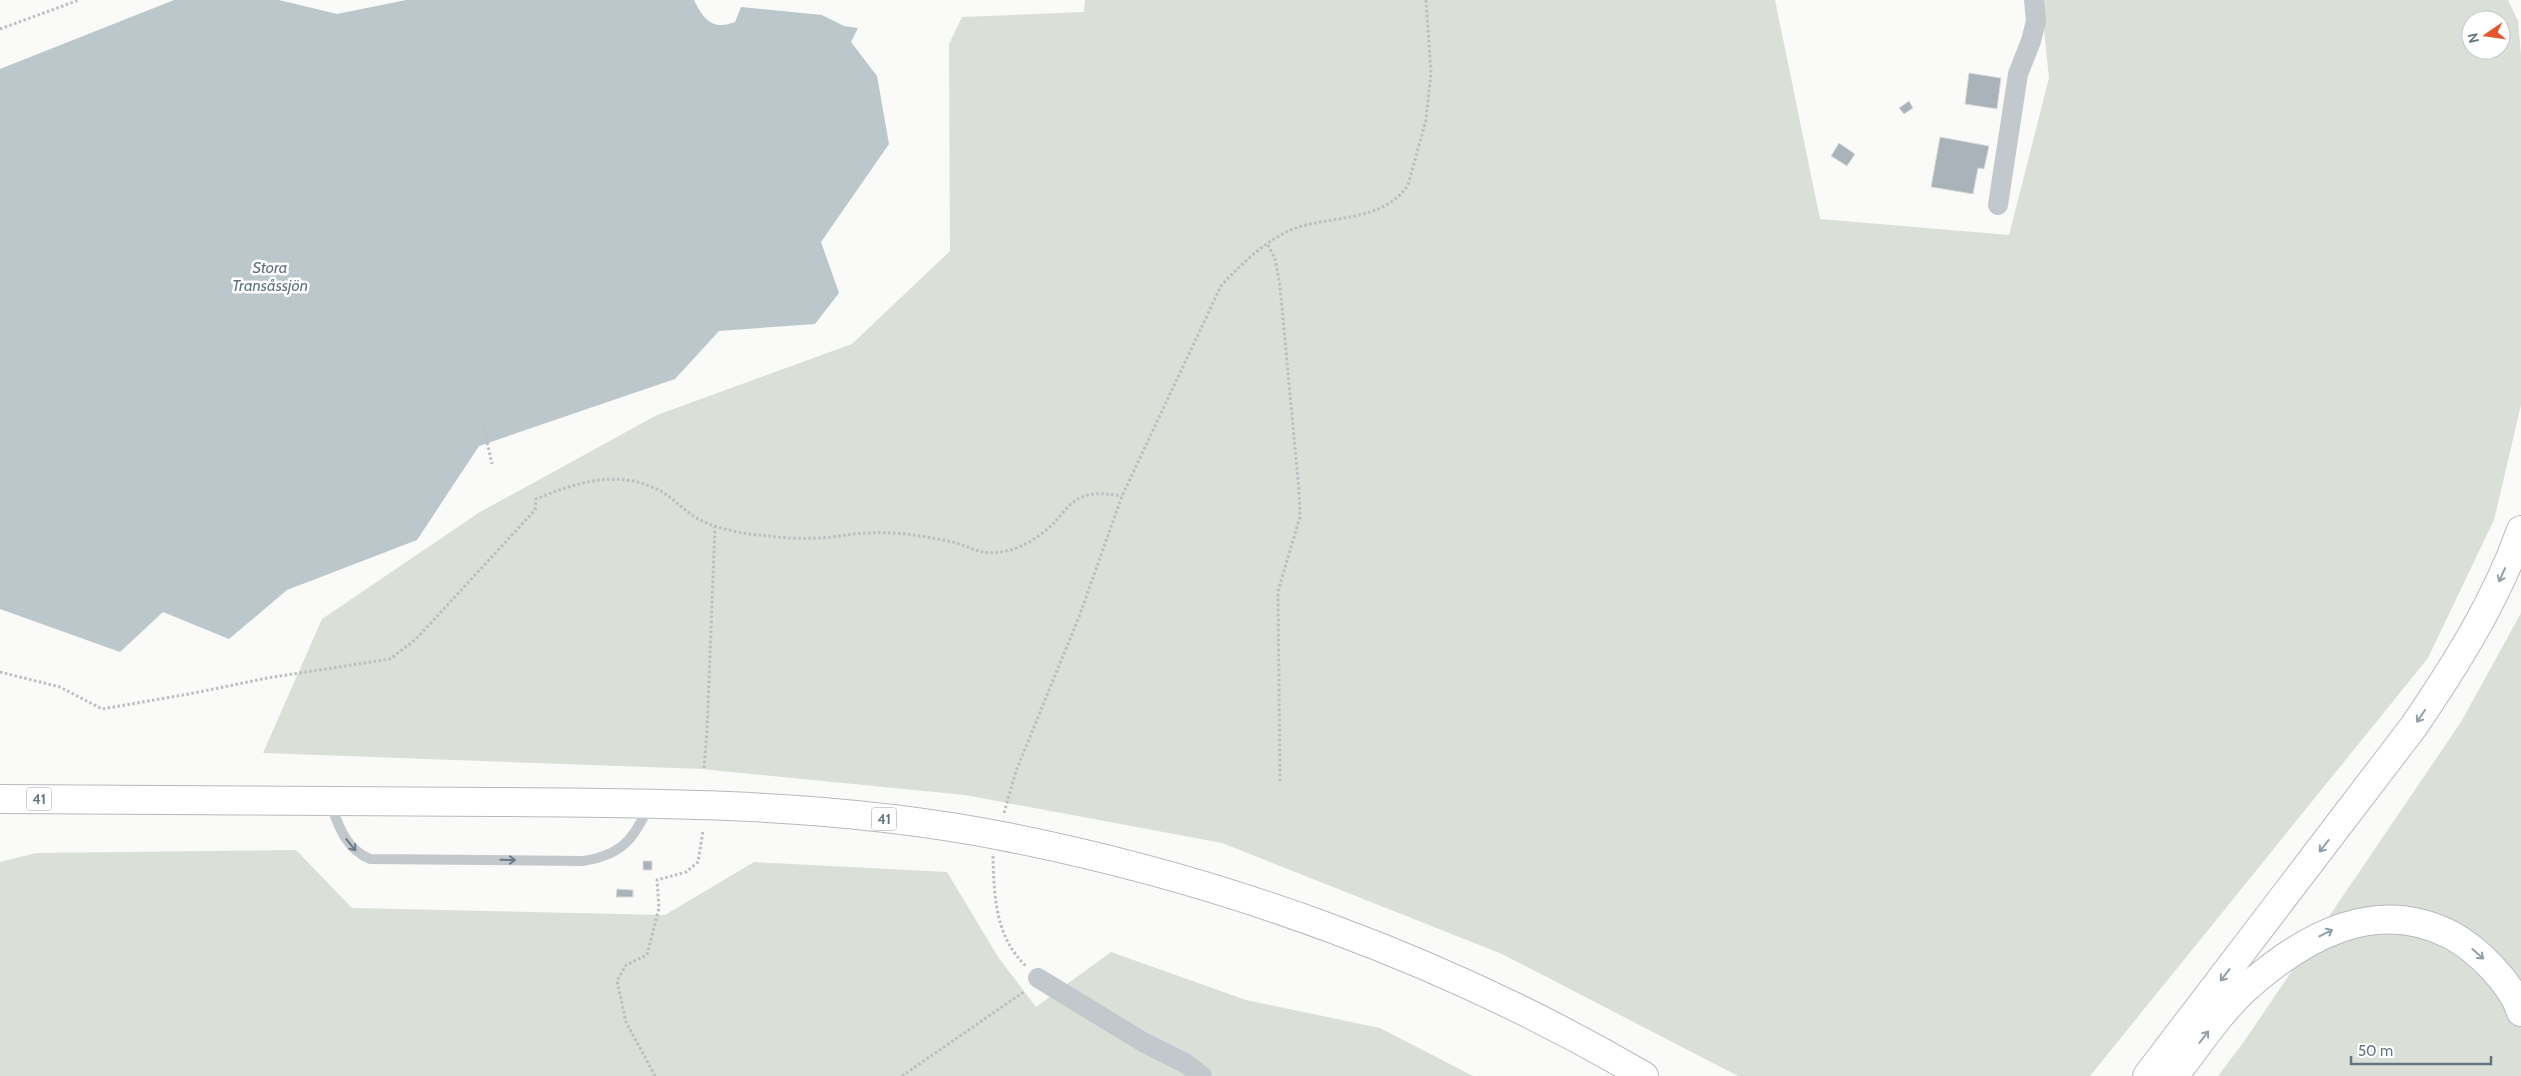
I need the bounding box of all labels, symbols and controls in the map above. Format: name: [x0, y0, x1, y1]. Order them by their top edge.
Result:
north arrow: [2461, 10, 2511, 60]
text: N: [2463, 31, 2483, 45]
water label: Stora Transåssjön: [232, 258, 308, 295]
one-way arrow: [2496, 567, 2506, 582]
one-way arrow: [2416, 708, 2426, 722]
road number: 41: [26, 788, 52, 811]
road number: 41: [872, 808, 896, 831]
one-way arrow: [345, 839, 356, 852]
one-way arrow: [2319, 839, 2329, 853]
one-way arrow: [500, 855, 516, 865]
one-way arrow: [2318, 928, 2333, 937]
one-way arrow: [2471, 948, 2484, 960]
one-way arrow: [2220, 968, 2230, 982]
one-way arrow: [2198, 1031, 2209, 1044]
scale bar: [2351, 1034, 2491, 1066]
text: 50 m: [2358, 1042, 2393, 1060]

